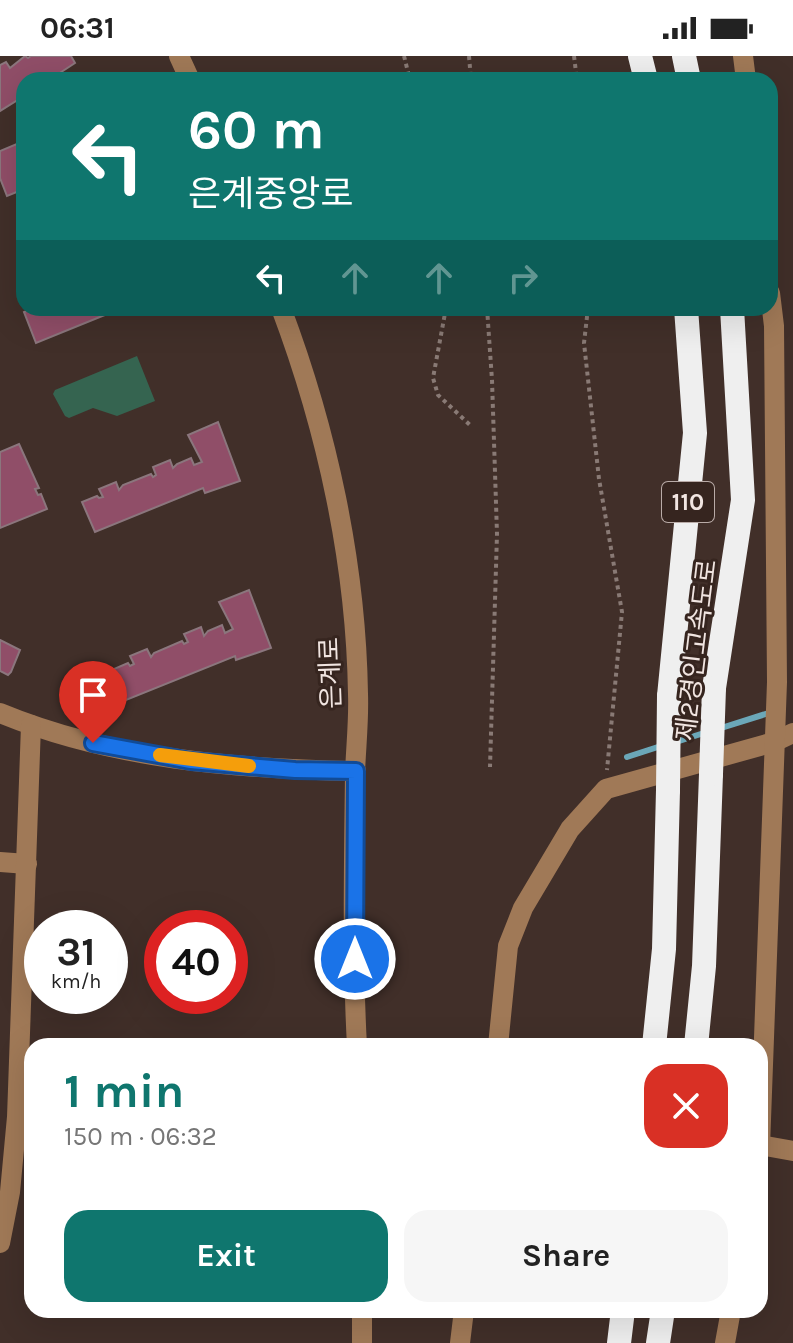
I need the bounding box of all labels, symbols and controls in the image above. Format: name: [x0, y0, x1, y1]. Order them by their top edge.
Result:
text: 06:31: [40, 10, 115, 46]
text: 60 m: [188, 97, 325, 162]
icon: left: [56, 104, 160, 208]
text: 은계중앙로: [188, 173, 354, 215]
icon: left: [249, 256, 293, 300]
icon: ahead: [333, 256, 377, 300]
icon: ahead: [417, 256, 461, 300]
icon: right: [501, 256, 545, 300]
road number: 110: [662, 482, 714, 522]
street label: 제2경인고속도로: [670, 558, 723, 743]
street label: 은계로: [314, 637, 347, 709]
pin: [59, 661, 127, 743]
icon: arrive: [71, 673, 115, 717]
speed limit sign: 40: [144, 910, 248, 1014]
position arrow: [313, 917, 397, 1001]
text: 31: [56, 928, 96, 975]
text: km/h: [51, 970, 101, 993]
text: 1 min: [64, 1063, 184, 1119]
button: close: [644, 1064, 728, 1148]
text: 150 m · 06:32: [64, 1121, 217, 1152]
button: Exit: [64, 1210, 388, 1302]
button: Share: [404, 1210, 728, 1302]

